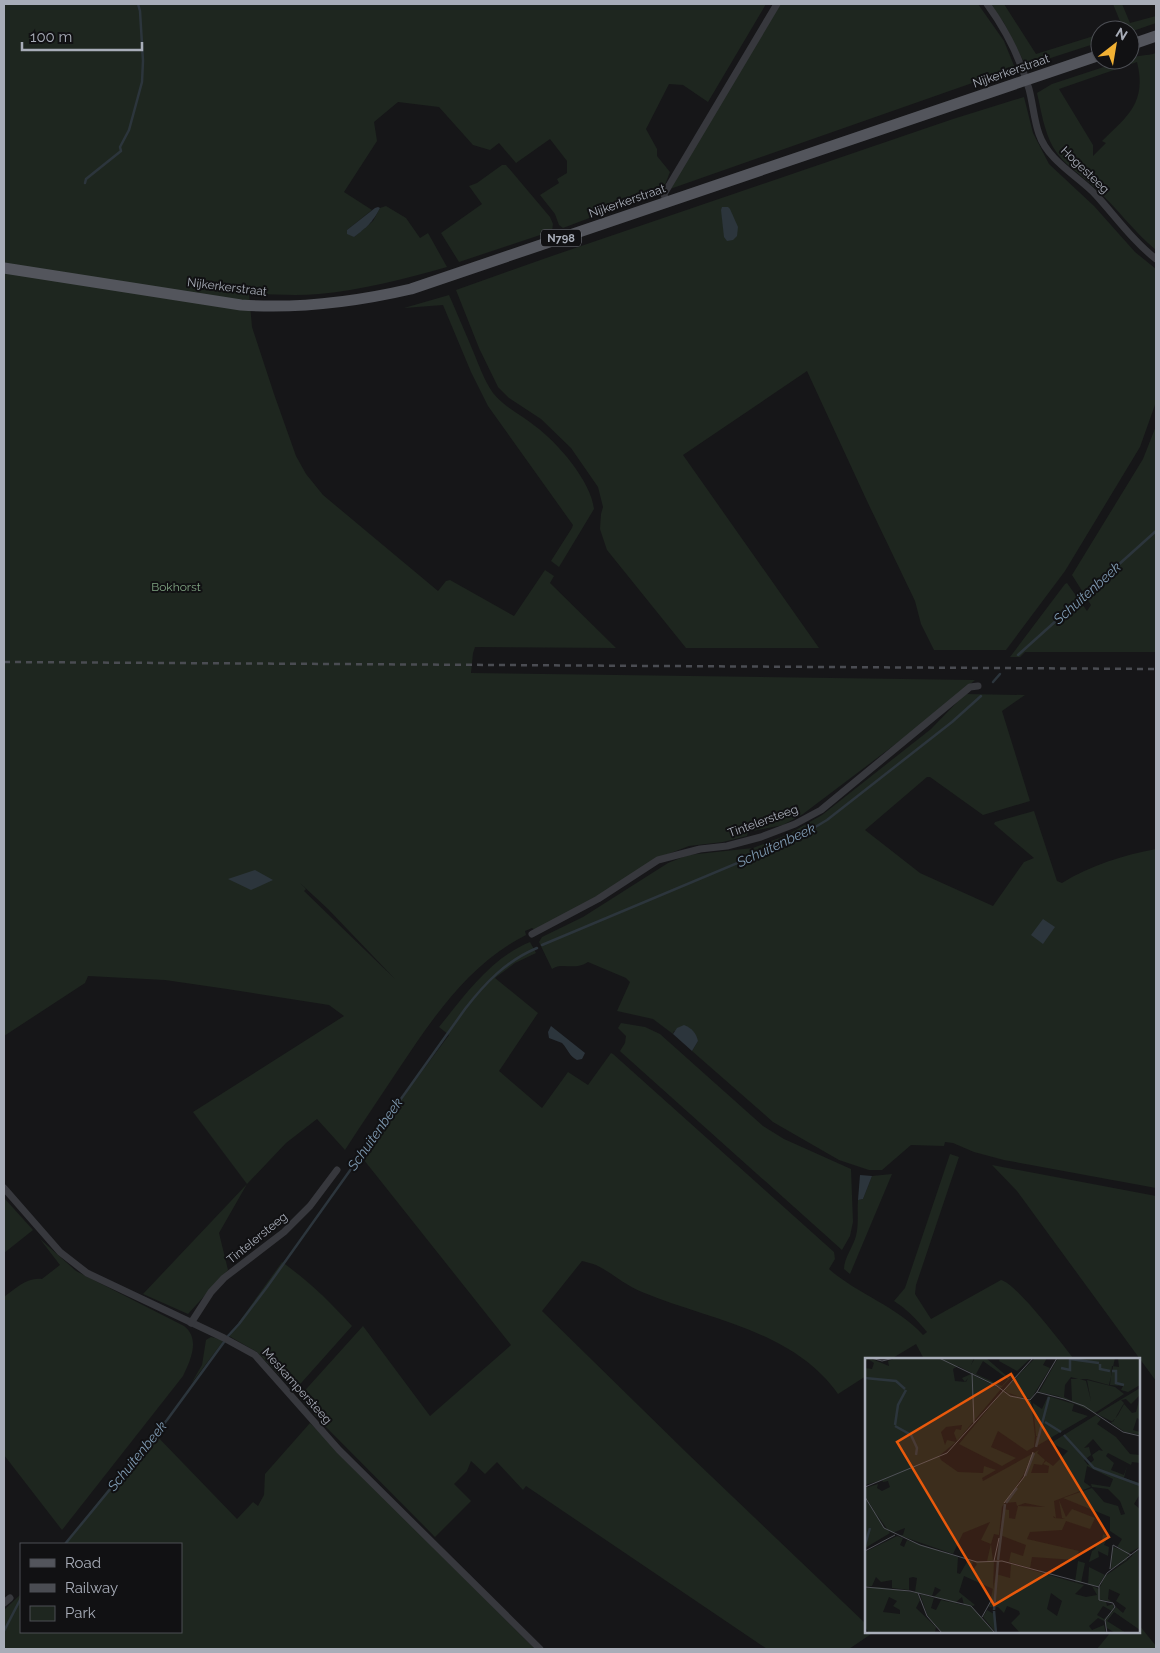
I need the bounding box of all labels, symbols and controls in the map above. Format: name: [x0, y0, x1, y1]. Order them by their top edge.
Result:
scale bar: [22, 20, 142, 52]
north arrow: [1090, 20, 1140, 70]
text: N: [1113, 24, 1130, 43]
text: 100 m: [30, 28, 72, 46]
street label: Nijkerkerstraat: [971, 51, 1051, 91]
street label: Hogesteeg: [1058, 144, 1112, 196]
street label: Nijkerkerstraat: [587, 181, 667, 221]
road number: N798: [541, 230, 581, 247]
street label: Nijkerkerstraat: [186, 275, 268, 299]
water label: Schuitenbeek: [1049, 558, 1124, 628]
park label: Bokhorst: [151, 580, 201, 594]
street label: Tintelersteeg: [726, 802, 800, 840]
water label: Schuitenbeek: [733, 820, 818, 871]
water label: Schuitenbeek: [344, 1094, 406, 1174]
street label: Tintelersteeg: [224, 1209, 290, 1267]
street label: Meskampersteeg: [259, 1345, 335, 1427]
inset map: [865, 1358, 1140, 1633]
water label: Schuitenbeek: [103, 1418, 170, 1495]
legend: [20, 1543, 182, 1633]
text: Road: [65, 1554, 101, 1572]
text: Railway: [65, 1579, 118, 1597]
text: Park: [65, 1604, 96, 1622]

